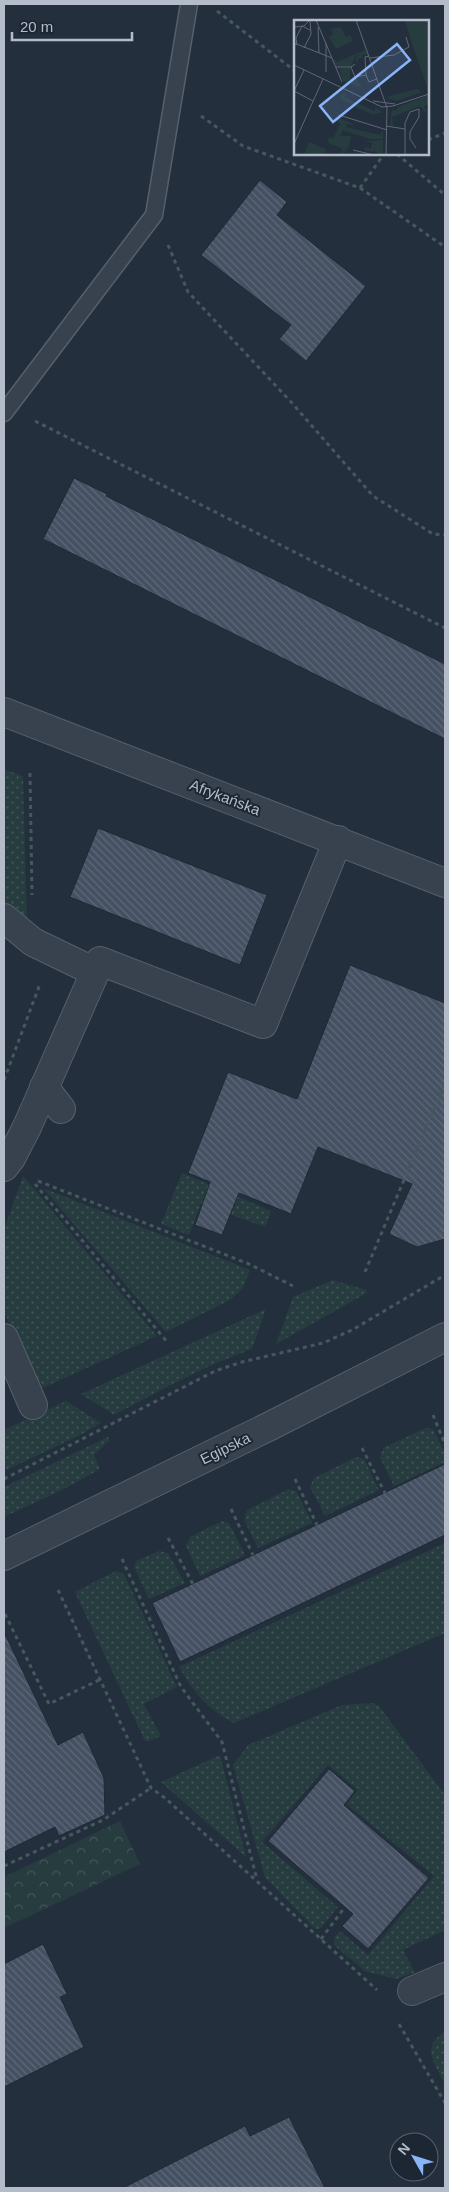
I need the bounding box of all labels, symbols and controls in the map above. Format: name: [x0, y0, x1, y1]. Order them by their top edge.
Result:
scale bar: [12, 10, 132, 42]
text: 20 m: [20, 18, 53, 35]
inset map: [294, 20, 429, 155]
street label: Afrykańska: [187, 776, 263, 818]
street label: Egipska: [197, 1428, 253, 1467]
north arrow: [389, 2132, 439, 2182]
text: N: [394, 2140, 413, 2158]

